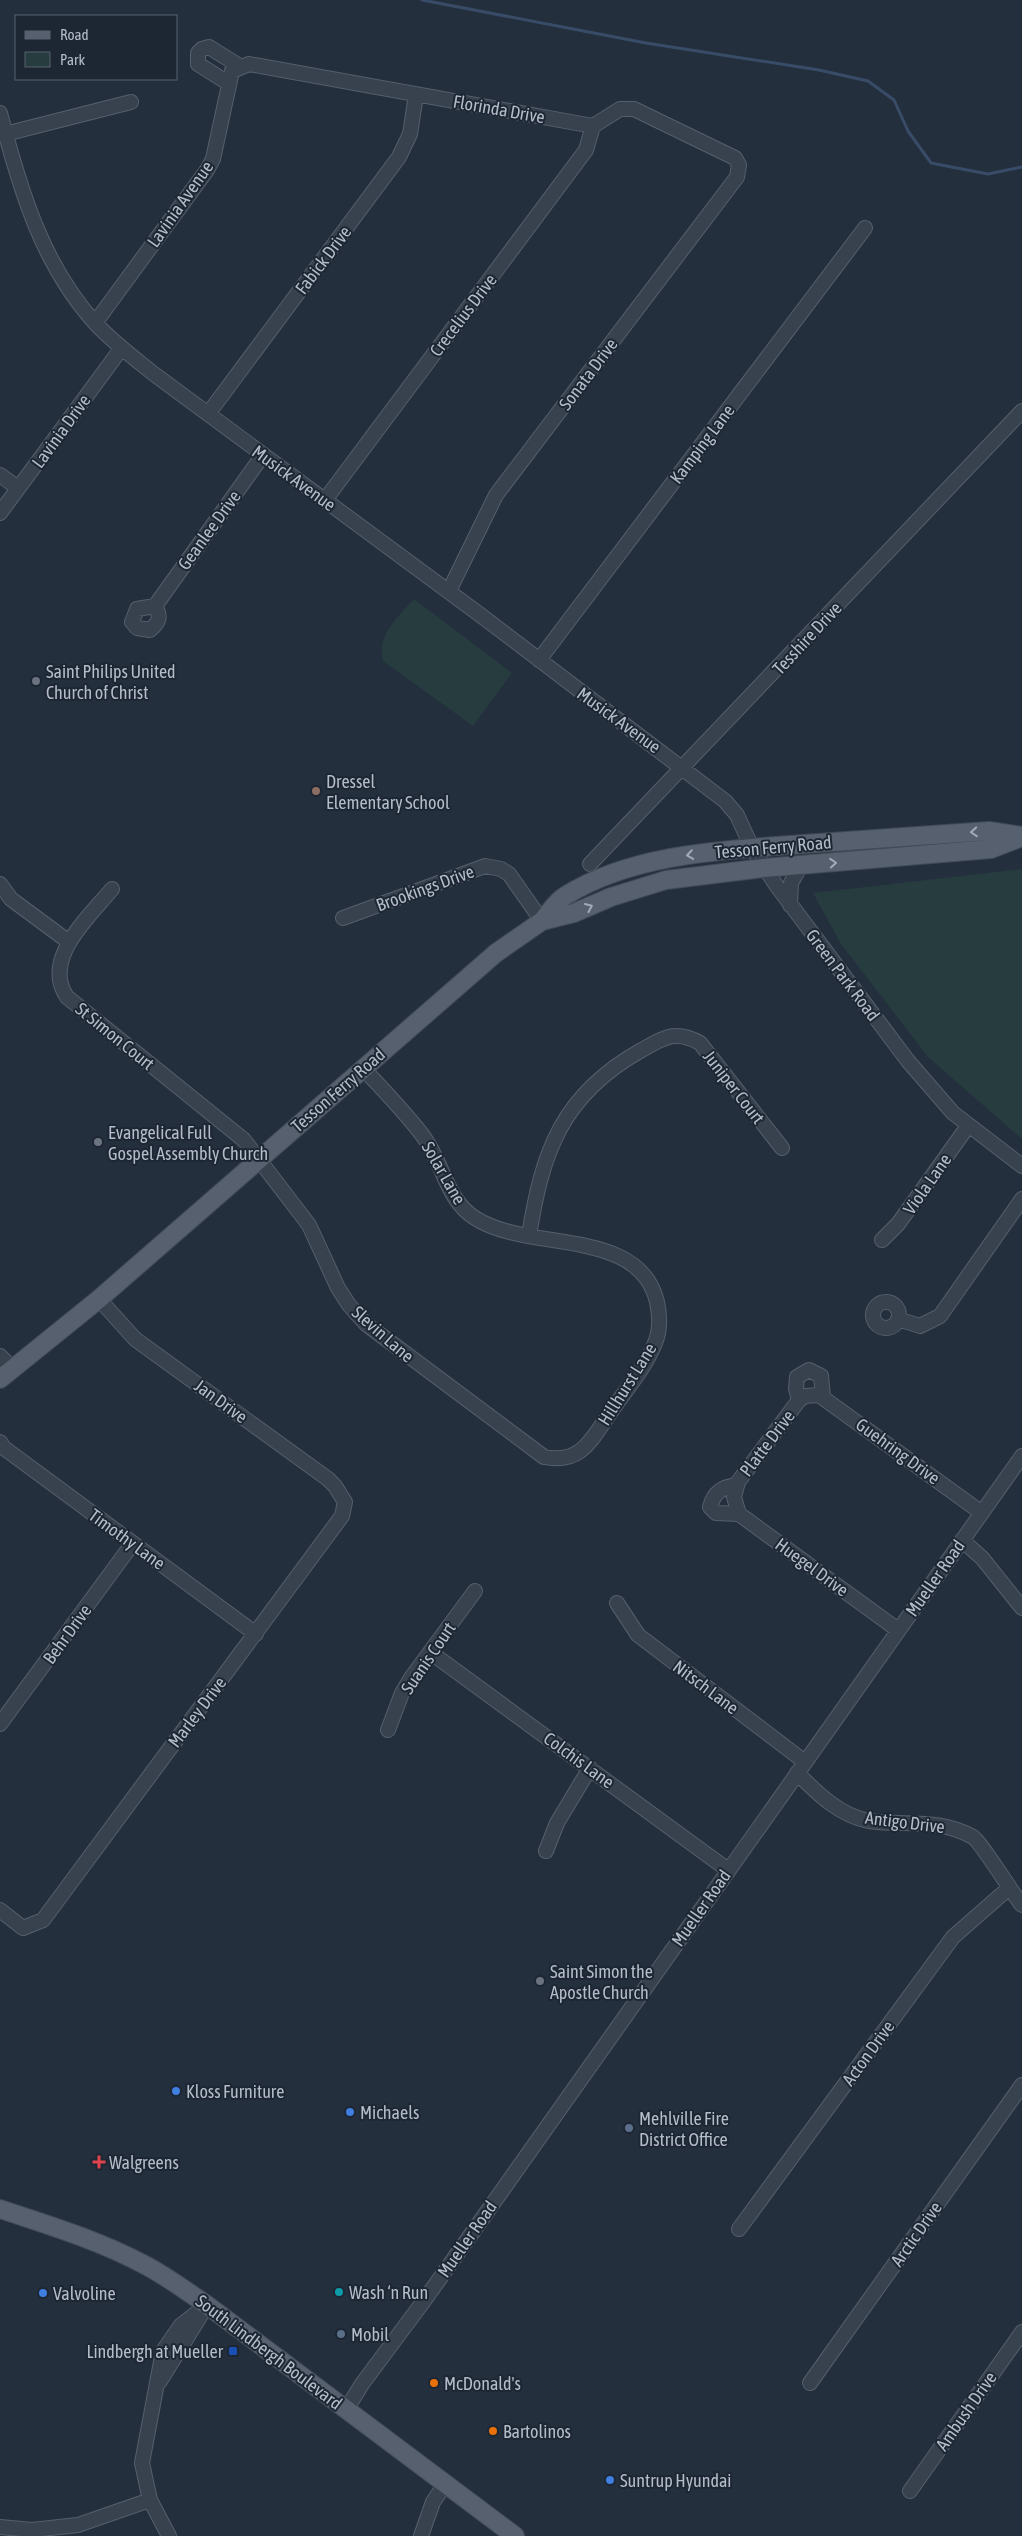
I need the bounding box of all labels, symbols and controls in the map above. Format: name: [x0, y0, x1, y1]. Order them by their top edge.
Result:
legend: [15, 15, 178, 80]
text: Road: [60, 26, 89, 43]
text: Park: [60, 51, 85, 68]
street label: Florinda Drive: [451, 91, 547, 127]
street label: Lavinia Avenue: [143, 157, 217, 251]
street label: Fabick Drive: [291, 222, 355, 298]
street label: Crecelius Drive: [425, 270, 501, 360]
street label: Sonata Drive: [554, 334, 622, 414]
street label: Lavinia Drive: [27, 390, 95, 472]
street label: Kamping Lane: [665, 400, 739, 488]
street label: Musick Avenue: [248, 441, 340, 515]
street label: Geanlee Drive: [173, 486, 245, 574]
street label: Tesshire Drive: [768, 597, 846, 679]
place label: Saint Philips United Church of Christ: [46, 661, 176, 703]
marker: Saint Philips United Church of Christ: [30, 675, 42, 687]
street label: Musick Avenue: [573, 683, 665, 757]
place label: Dressel Elementary School: [326, 771, 450, 813]
marker: Dressel Elementary School: [310, 785, 322, 797]
one-way arrow: [969, 827, 977, 838]
street label: Tesson Ferry Road: [714, 831, 832, 863]
one-way arrow: [685, 850, 694, 860]
one-way arrow: [829, 857, 837, 868]
street label: Brookings Drive: [373, 861, 477, 915]
one-way arrow: [584, 903, 593, 913]
street label: Green Park Road: [802, 925, 884, 1025]
street label: St Simon Court: [71, 998, 159, 1074]
street label: Tesson Ferry Road: [287, 1044, 389, 1136]
street label: Juniper Court: [699, 1046, 769, 1128]
place label: Evangelical Full Gospel Assembly Church: [108, 1122, 268, 1164]
marker: Evangelical Full Gospel Assembly Church: [92, 1136, 104, 1148]
street label: Solar Lane: [418, 1138, 470, 1208]
street label: Viola Lane: [899, 1150, 955, 1218]
street label: Slevin Lane: [348, 1301, 418, 1367]
street label: Hillhurst Lane: [593, 1339, 661, 1429]
street label: Jan Drive: [190, 1375, 252, 1427]
street label: Platte Drive: [735, 1406, 799, 1480]
street label: Guehring Drive: [852, 1414, 944, 1488]
street label: Timothy Lane: [85, 1504, 169, 1574]
street label: Huegel Drive: [771, 1534, 853, 1600]
street label: Mueller Road: [901, 1536, 969, 1620]
street label: Behr Drive: [38, 1600, 96, 1668]
street label: Suanis Court: [396, 1618, 460, 1698]
street label: Nitsch Lane: [669, 1656, 743, 1718]
street label: Marley Drive: [164, 1672, 230, 1752]
street label: Colchis Lane: [540, 1727, 618, 1793]
street label: Antigo Drive: [864, 1807, 946, 1837]
street label: Mueller Road: [667, 1866, 735, 1950]
place label: Saint Simon the Apostle Church: [550, 1961, 653, 2003]
marker: Saint Simon the Apostle Church: [534, 1975, 546, 1987]
street label: Acton Drive: [837, 2016, 899, 2090]
place label: Kloss Furniture: [186, 2081, 284, 2102]
marker: Kloss Furniture: [170, 2085, 182, 2097]
place label: Michaels: [360, 2102, 419, 2123]
marker: Michaels: [344, 2106, 356, 2118]
place label: Mehlville Fire District Office: [639, 2108, 729, 2150]
marker: Mehlville Fire District Office: [623, 2122, 635, 2134]
place label: Walgreens: [109, 2152, 179, 2173]
marker: Walgreens: [93, 2156, 105, 2168]
street label: Mueller Road: [433, 2197, 501, 2281]
street label: Arctic Drive: [886, 2198, 946, 2270]
place label: Wash ‘n Run: [349, 2282, 428, 2303]
place label: Valvoline: [53, 2283, 116, 2304]
marker: Wash ‘n Run: [333, 2286, 345, 2298]
marker: Valvoline: [37, 2287, 49, 2299]
street label: South Lindbergh Boulevard: [192, 2290, 346, 2414]
place label: Mobil: [351, 2324, 389, 2345]
marker: Mobil: [335, 2328, 347, 2340]
place label: Lindbergh at Mueller: [86, 2341, 224, 2362]
marker: Lindbergh at Mueller: [227, 2345, 239, 2357]
street label: Ambush Drive: [931, 2368, 1001, 2454]
place label: McDonald's: [444, 2373, 521, 2394]
marker: McDonald's: [428, 2377, 440, 2389]
place label: Bartolinos: [503, 2421, 571, 2442]
marker: Bartolinos: [487, 2425, 499, 2437]
place label: Suntrup Hyundai: [620, 2470, 732, 2491]
marker: Suntrup Hyundai: [604, 2474, 616, 2486]

